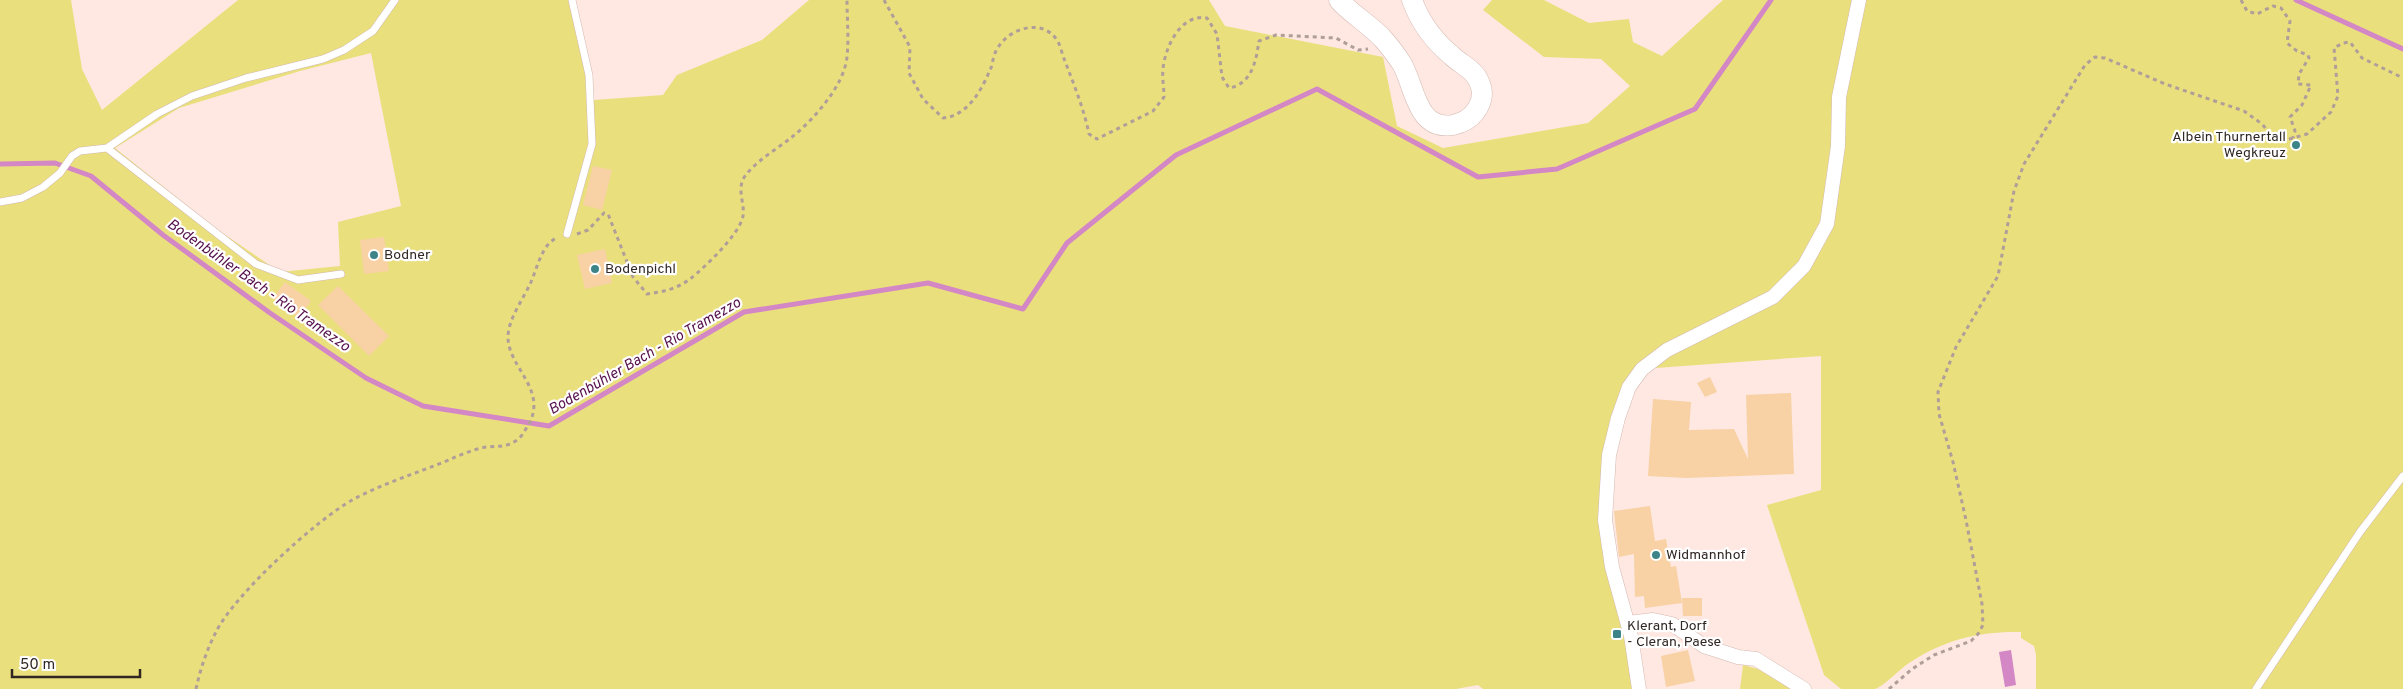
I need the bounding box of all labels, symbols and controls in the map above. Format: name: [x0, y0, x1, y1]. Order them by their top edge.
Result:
place label: Albein Thurnertall Wegkreuz: [2172, 129, 2286, 162]
marker: Albein Thurnertall Wegkreuz: [2290, 139, 2302, 151]
water label: Bodenbühler Bach - Rio Tramezzo: [163, 215, 353, 357]
place label: Bodner: [384, 247, 431, 264]
marker: Bodner: [368, 249, 380, 261]
place label: Bodenpichl: [605, 261, 676, 278]
marker: Bodenpichl: [589, 263, 601, 275]
water label: Bodenbühler Bach - Rio Tramezzo: [545, 294, 745, 420]
place label: Widmannhof: [1666, 547, 1745, 564]
marker: Widmannhof: [1650, 549, 1662, 561]
place label: Klerant, Dorf - Cleran, Paese: [1627, 618, 1721, 651]
marker: Klerant, Dorf - Cleran, Paese: [1611, 628, 1623, 640]
scale bar: [12, 646, 140, 678]
text: 50 m: [20, 656, 55, 675]

